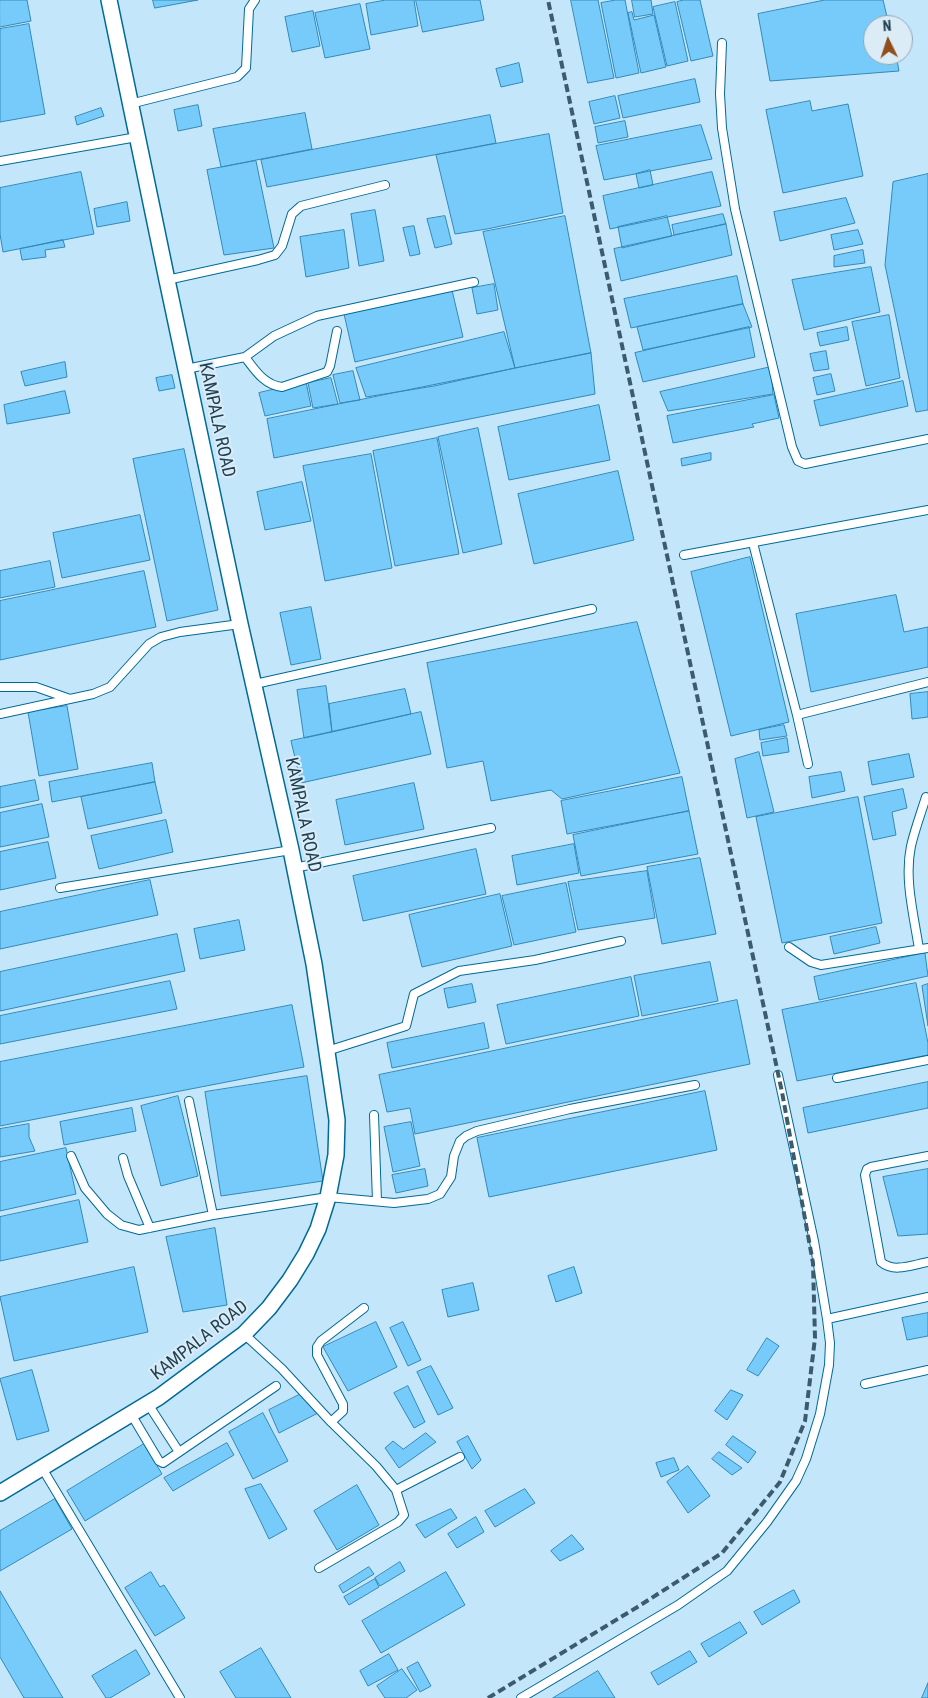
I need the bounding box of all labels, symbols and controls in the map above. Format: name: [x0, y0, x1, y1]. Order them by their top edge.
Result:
north arrow: [863, 15, 913, 65]
text: N: [882, 18, 892, 34]
street label: KAMPALA ROAD: [193, 361, 239, 479]
street label: KAMPALA ROAD: [279, 756, 325, 874]
street label: KAMPALA ROAD: [147, 1296, 253, 1386]

